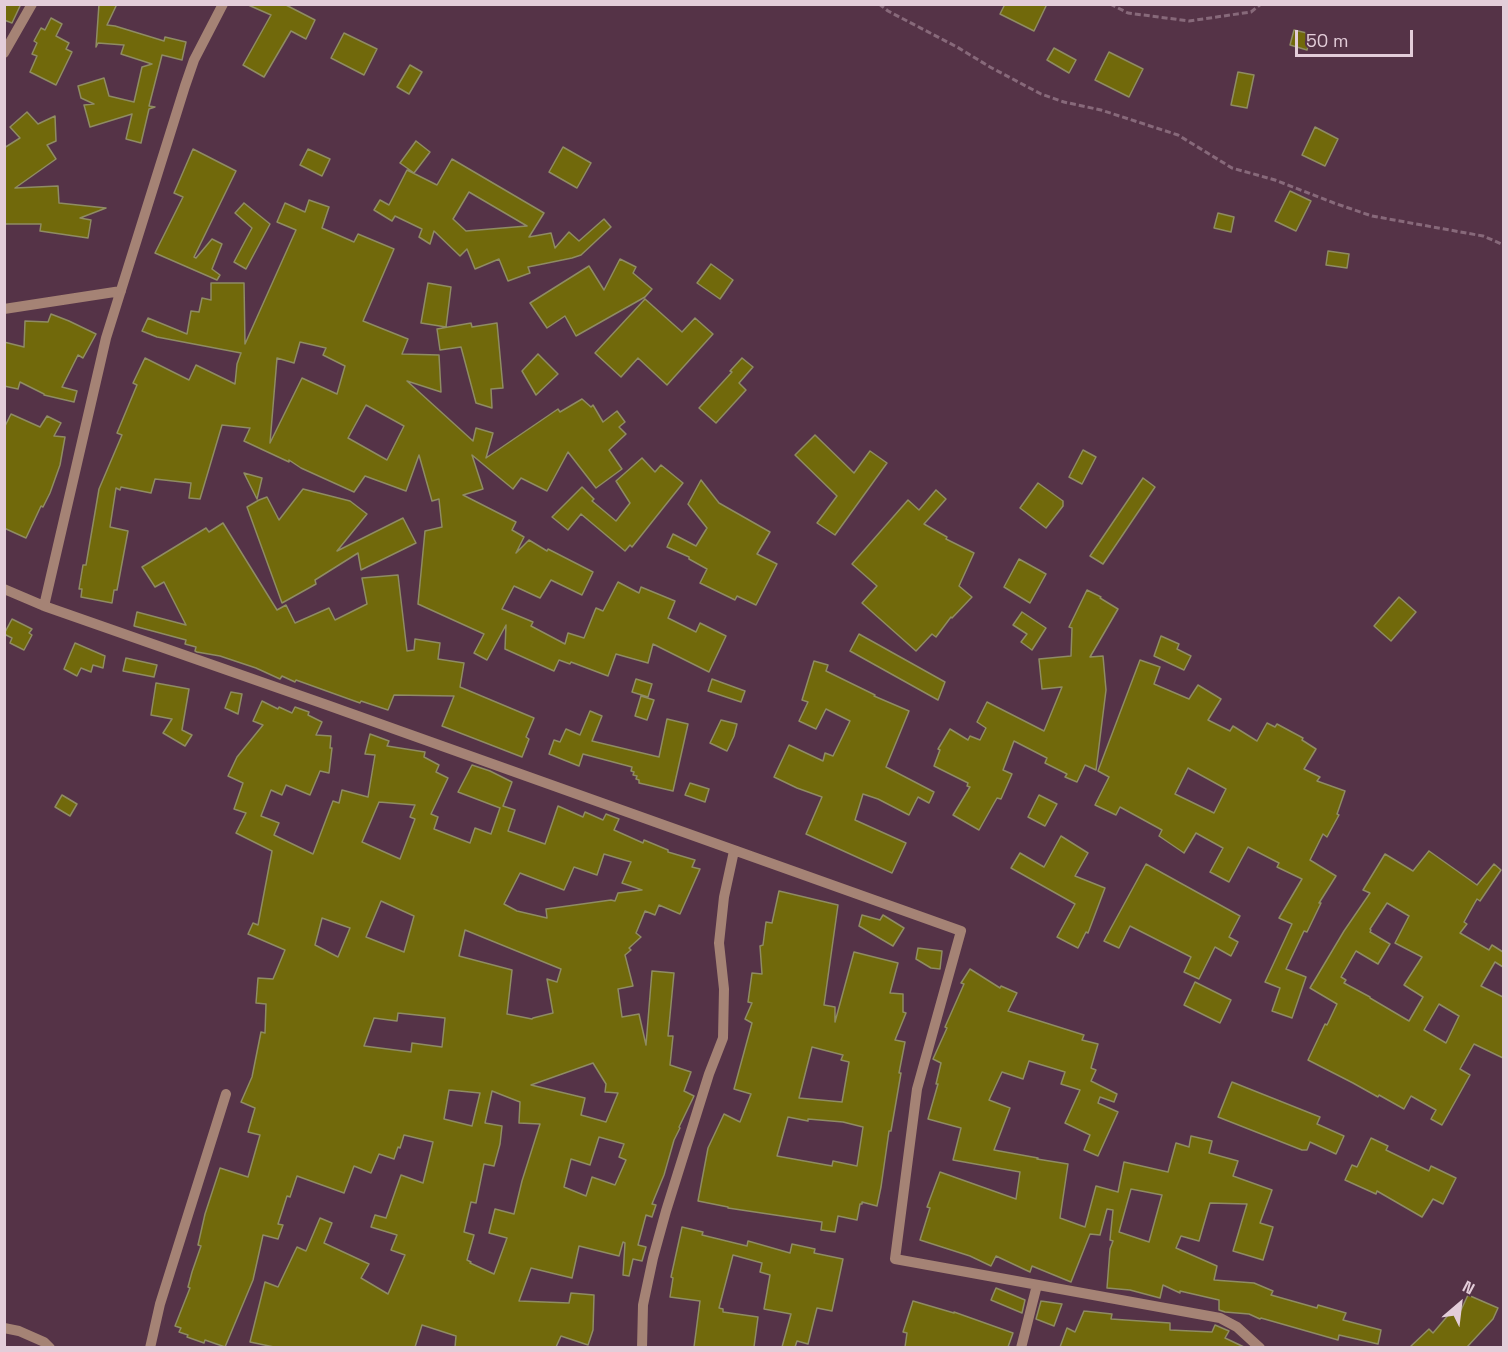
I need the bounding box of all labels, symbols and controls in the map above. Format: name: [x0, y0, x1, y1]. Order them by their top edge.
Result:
scale bar: [1298, 18, 1416, 56]
text: 50 m: [1306, 29, 1348, 52]
north arrow: [1430, 1274, 1490, 1334]
text: N: [1459, 1276, 1478, 1299]

